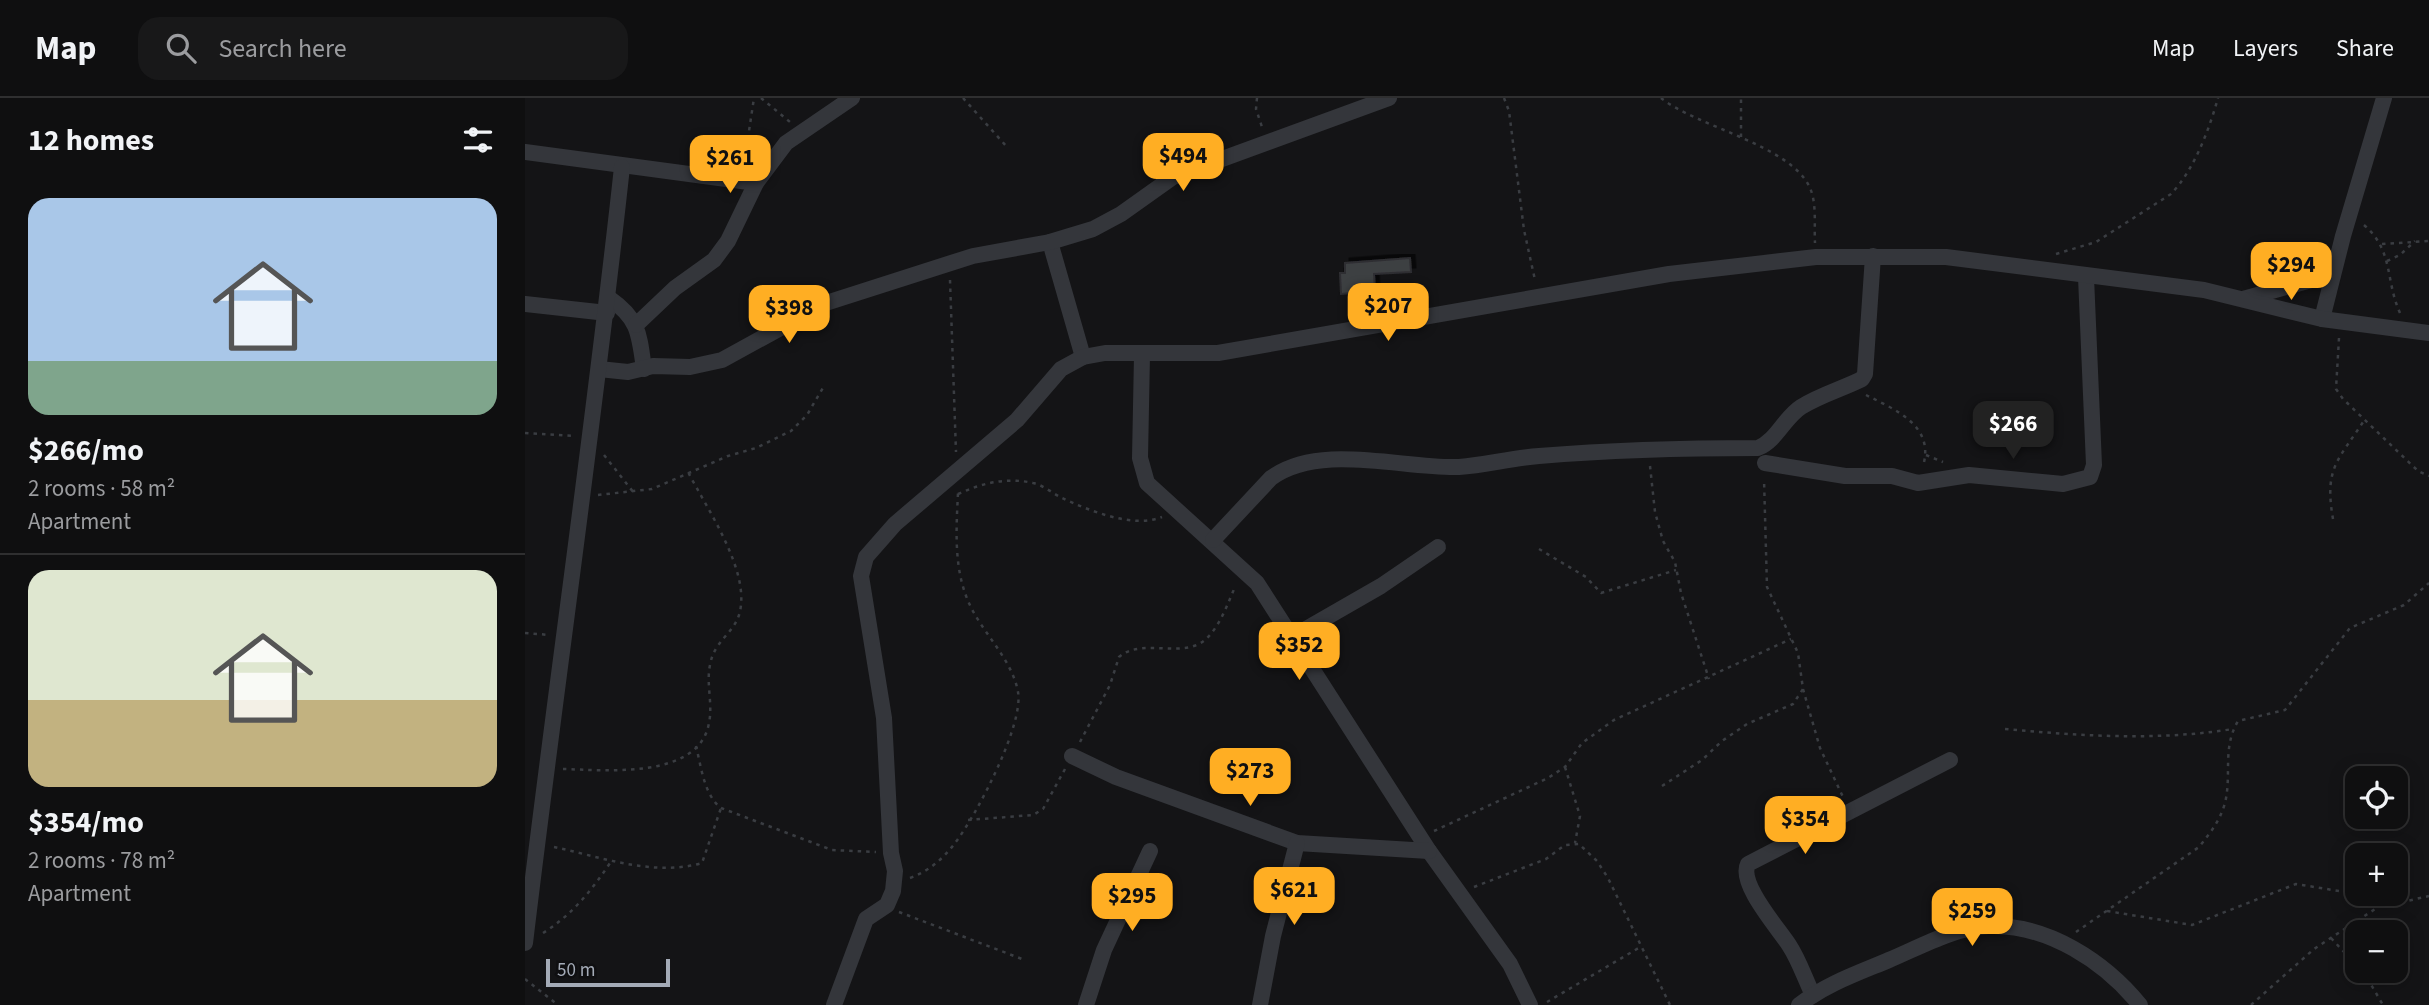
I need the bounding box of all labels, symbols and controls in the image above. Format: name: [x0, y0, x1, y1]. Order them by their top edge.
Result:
search box: [138, 17, 628, 80]
text: Map: [35, 25, 96, 72]
icon: search: [162, 29, 200, 67]
text: Search here: [218, 30, 347, 67]
text: Map: [2152, 31, 2195, 66]
text: Layers: [2233, 31, 2298, 66]
text: Share: [2336, 31, 2394, 66]
text: 12 homes: [28, 119, 154, 162]
icon: filters: [459, 121, 497, 159]
pin: $494: [1142, 134, 1224, 193]
pin: $261: [689, 136, 771, 195]
text: $494: [1159, 139, 1207, 172]
text: $261: [706, 141, 754, 174]
pin: $294: [2250, 242, 2332, 302]
icon: home: [200, 243, 326, 369]
text: $294: [2267, 248, 2315, 281]
pin: $207: [1347, 284, 1429, 343]
pin: $398: [748, 286, 830, 345]
text: $207: [1364, 289, 1412, 322]
text: $398: [765, 291, 813, 324]
pin: $266: [1972, 402, 2054, 461]
text: $266: [1989, 407, 2037, 440]
text: $266/mo: [28, 429, 144, 472]
text: 2 rooms · 58 m²: [28, 472, 175, 505]
text: Apartment: [28, 505, 131, 538]
icon: home: [200, 615, 326, 741]
pin: $352: [1258, 622, 1340, 682]
text: $352: [1275, 628, 1323, 661]
pin: $273: [1209, 748, 1291, 808]
text: $273: [1226, 754, 1274, 787]
map controls: [2345, 766, 2408, 983]
button: locate: [2345, 766, 2408, 829]
pin: $354: [1764, 796, 1846, 856]
text: $354/mo: [28, 801, 144, 844]
text: $354: [1781, 802, 1829, 835]
button: +: [2345, 843, 2408, 906]
text: 2 rooms · 78 m²: [28, 844, 175, 877]
pin: $621: [1253, 868, 1335, 927]
text: $621: [1270, 873, 1318, 906]
pin: $295: [1091, 874, 1173, 933]
text: Apartment: [28, 877, 131, 910]
text: $295: [1108, 879, 1156, 912]
pin: $259: [1931, 888, 2013, 948]
text: $259: [1948, 894, 1996, 927]
button: −: [2345, 920, 2408, 983]
scale bar: [546, 956, 670, 988]
text: 50 m: [557, 957, 595, 984]

